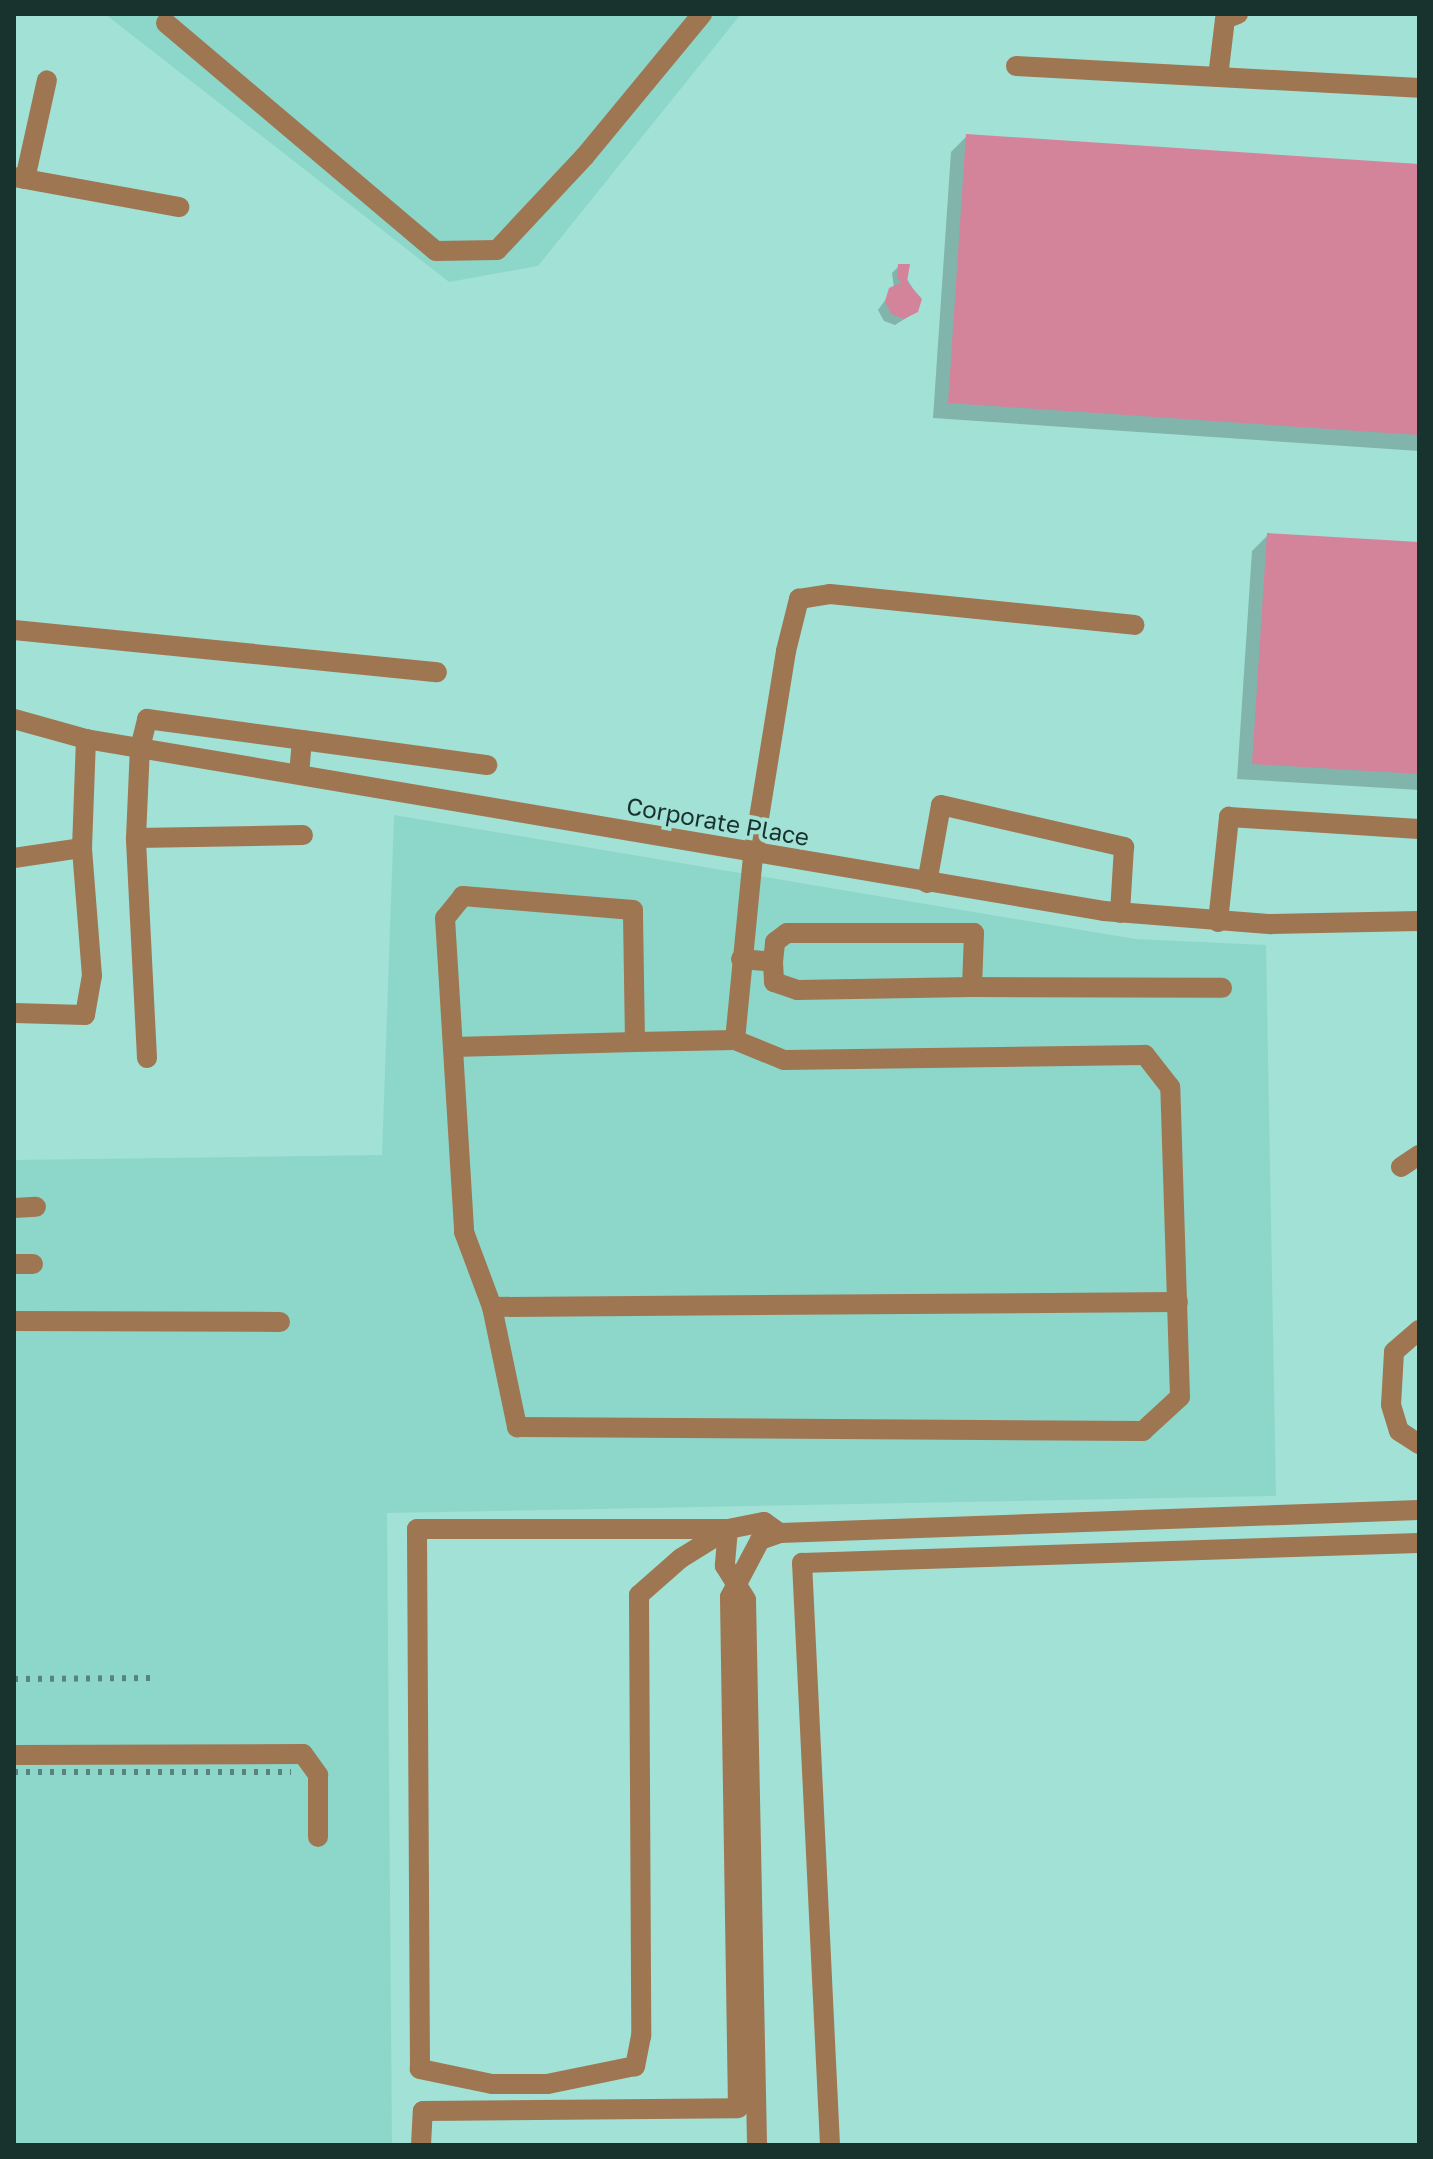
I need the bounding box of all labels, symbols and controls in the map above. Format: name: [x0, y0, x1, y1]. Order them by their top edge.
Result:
street label: Corporate Place: [624, 791, 812, 851]

